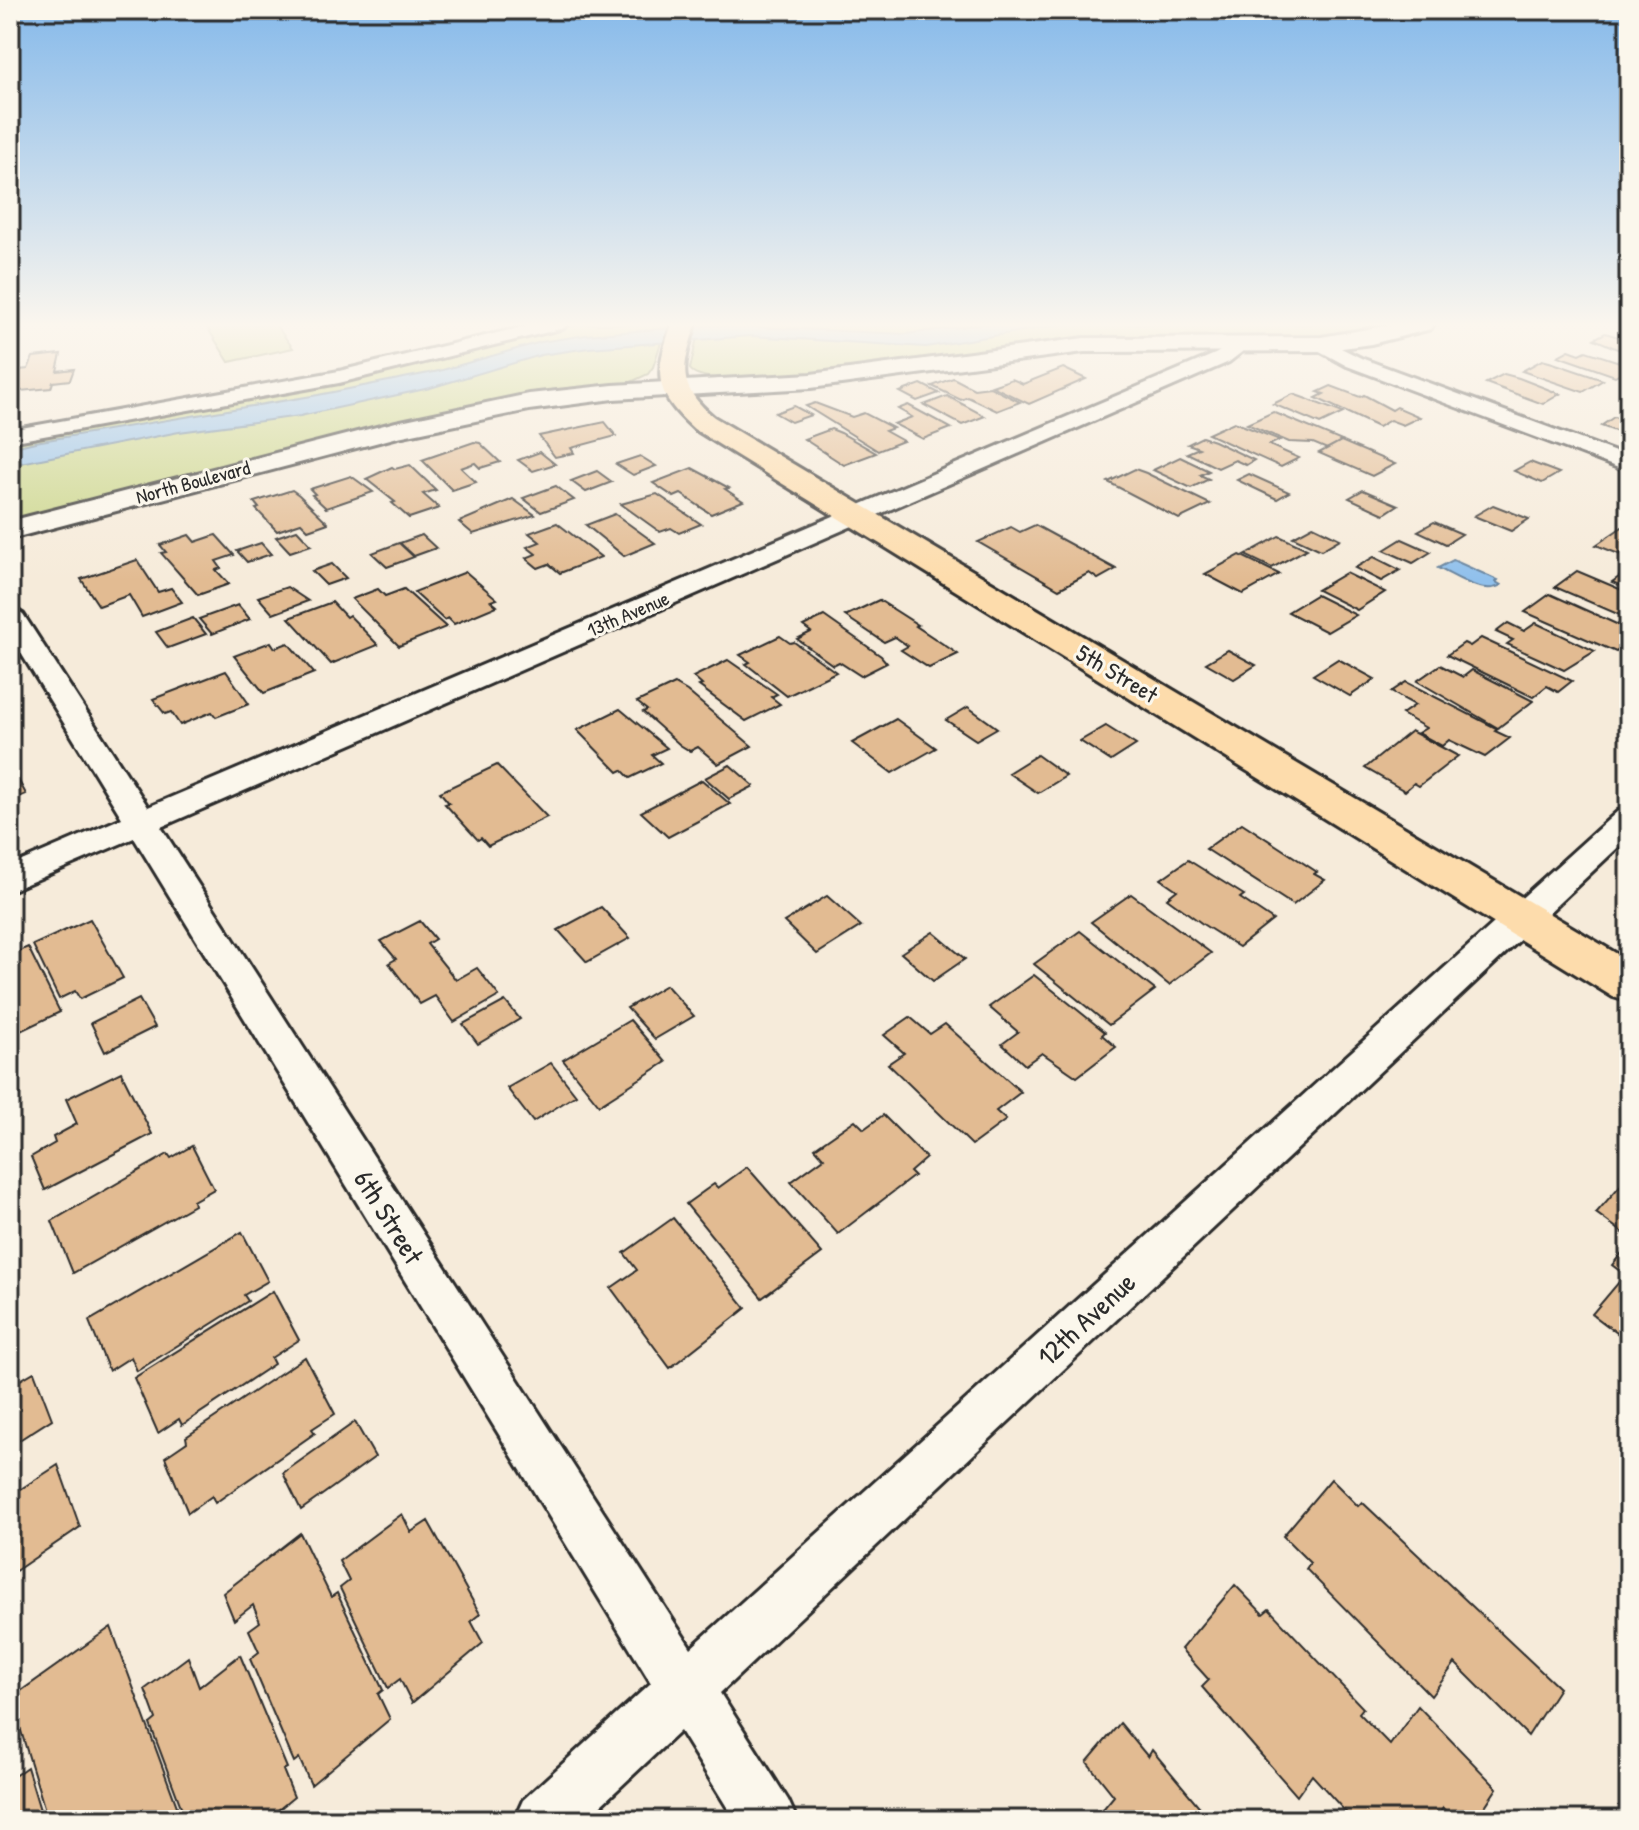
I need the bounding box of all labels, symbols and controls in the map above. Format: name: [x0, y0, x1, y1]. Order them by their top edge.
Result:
street label: North Boulevard: [133, 453, 253, 510]
street label: 13th Avenue: [583, 584, 673, 643]
street label: 5th Street: [1071, 636, 1165, 710]
street label: 6th Street: [345, 1163, 433, 1272]
street label: 12th Avenue: [1028, 1263, 1144, 1375]

